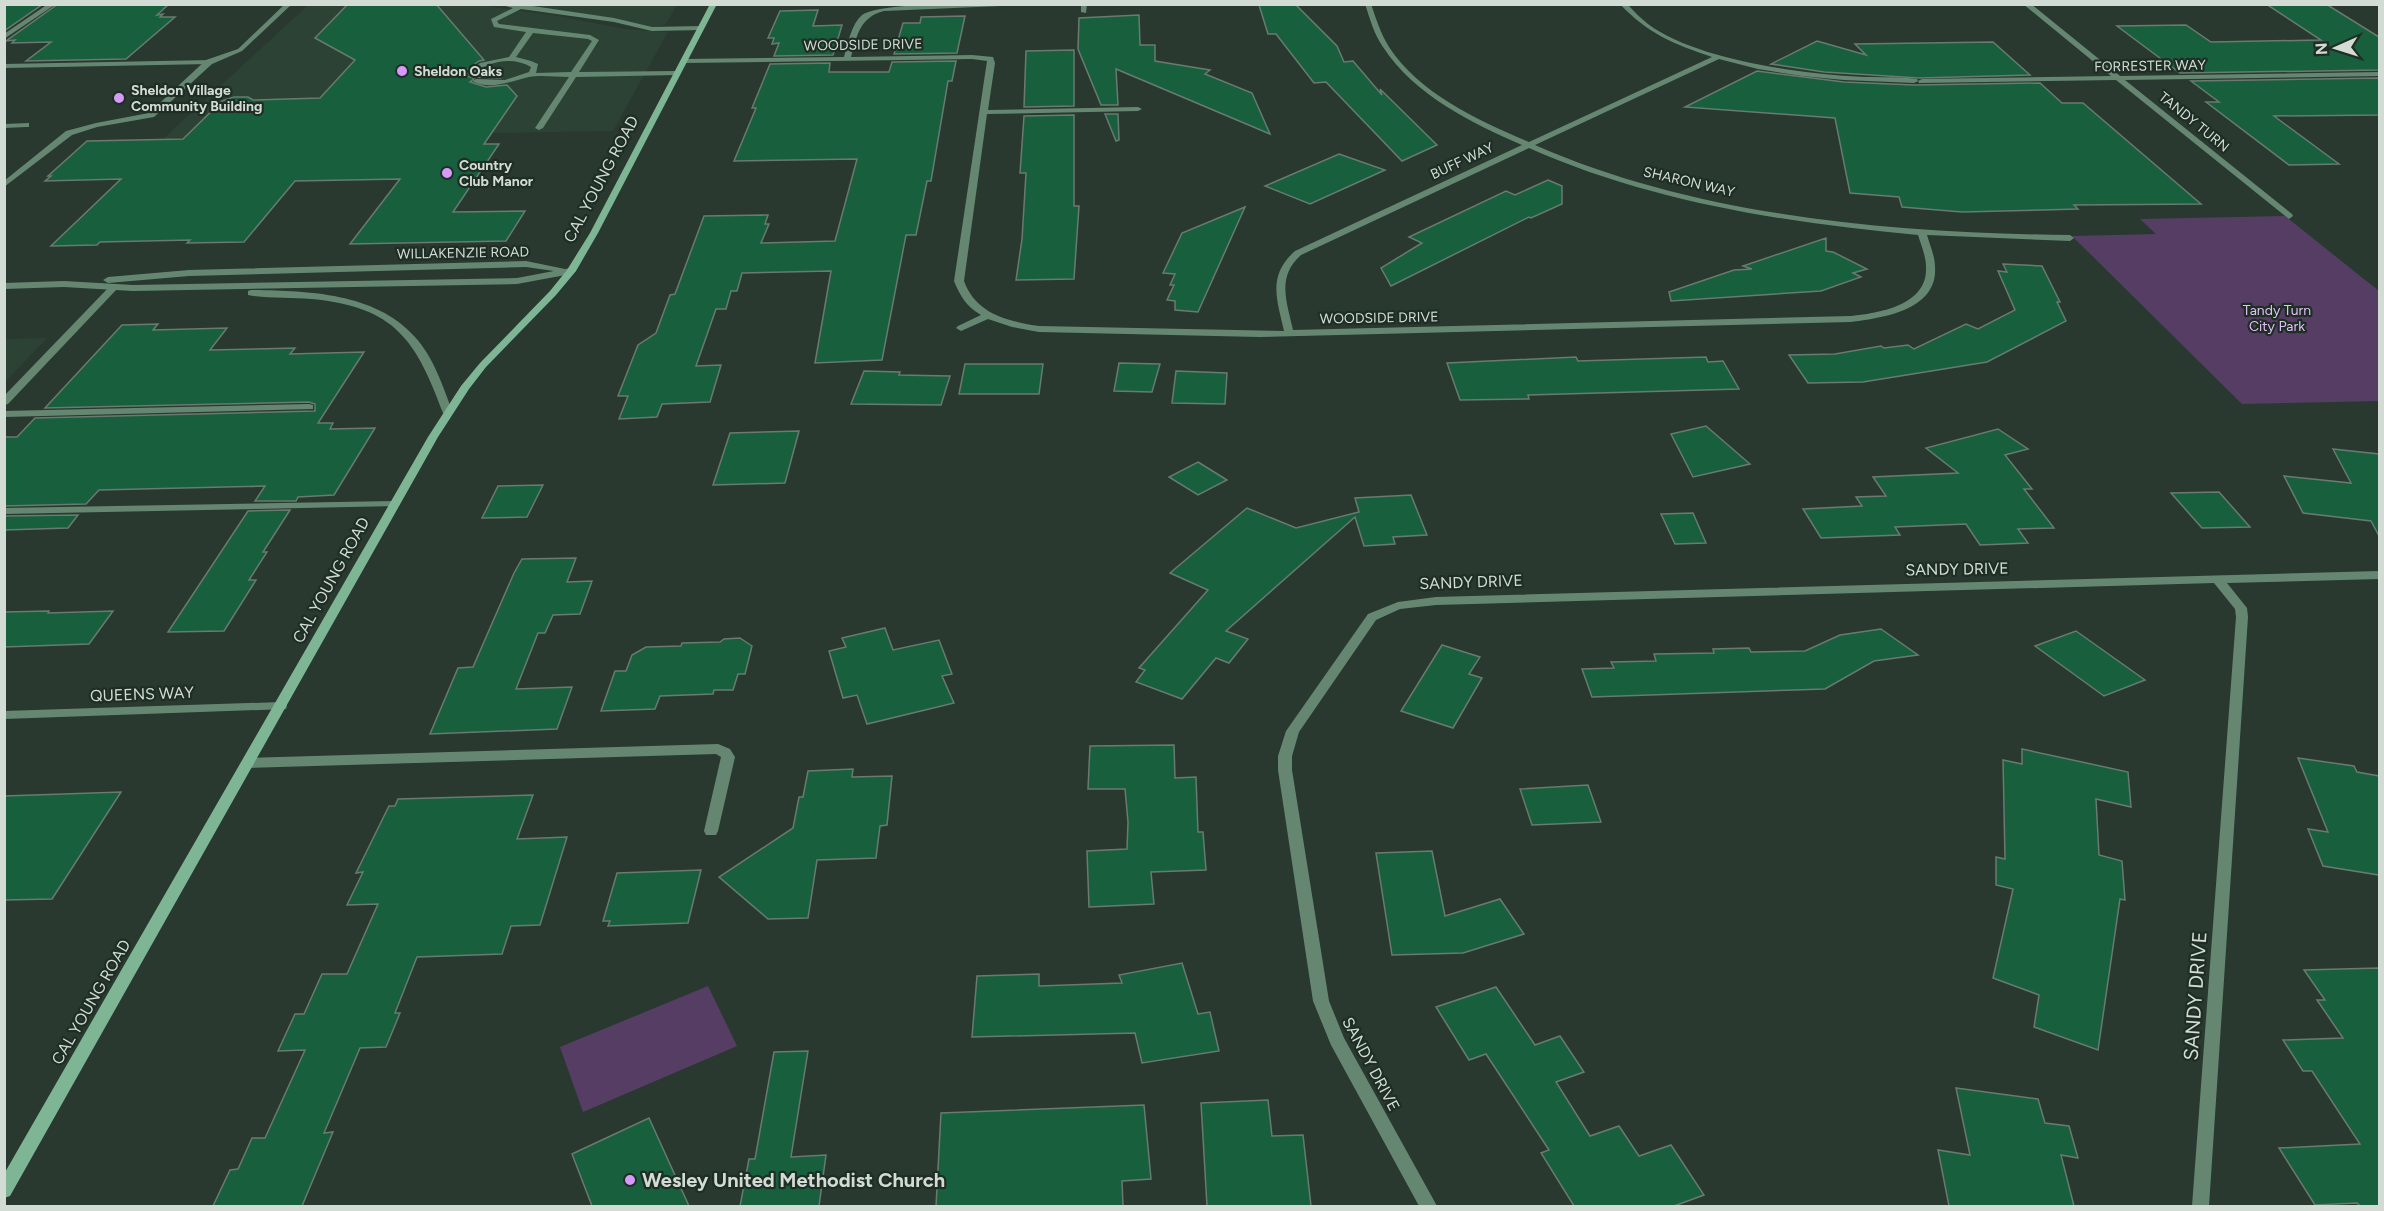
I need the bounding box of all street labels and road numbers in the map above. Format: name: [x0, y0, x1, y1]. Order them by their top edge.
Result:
street label: WOODSIDE DRIVE: [803, 35, 923, 55]
street label: FORRESTER WAY: [2094, 57, 2207, 75]
street label: TANDY TURN: [2155, 88, 2233, 156]
street label: CAL YOUNG ROAD: [560, 112, 642, 246]
street label: BUFF WAY: [1428, 139, 1497, 183]
street label: SHARON WAY: [1642, 163, 1737, 201]
street label: WILLAKENZIE ROAD: [397, 243, 529, 263]
street label: WOODSIDE DRIVE: [1319, 308, 1439, 328]
street label: CAL YOUNG ROAD: [289, 514, 373, 646]
street label: SANDY DRIVE: [1905, 559, 2009, 579]
street label: SANDY DRIVE: [1419, 571, 1523, 593]
street label: QUEENS WAY: [90, 683, 195, 705]
street label: SANDY DRIVE: [2179, 931, 2211, 1061]
street label: CAL YOUNG ROAD: [48, 936, 134, 1068]
street label: SANDY DRIVE: [1338, 1014, 1404, 1114]

